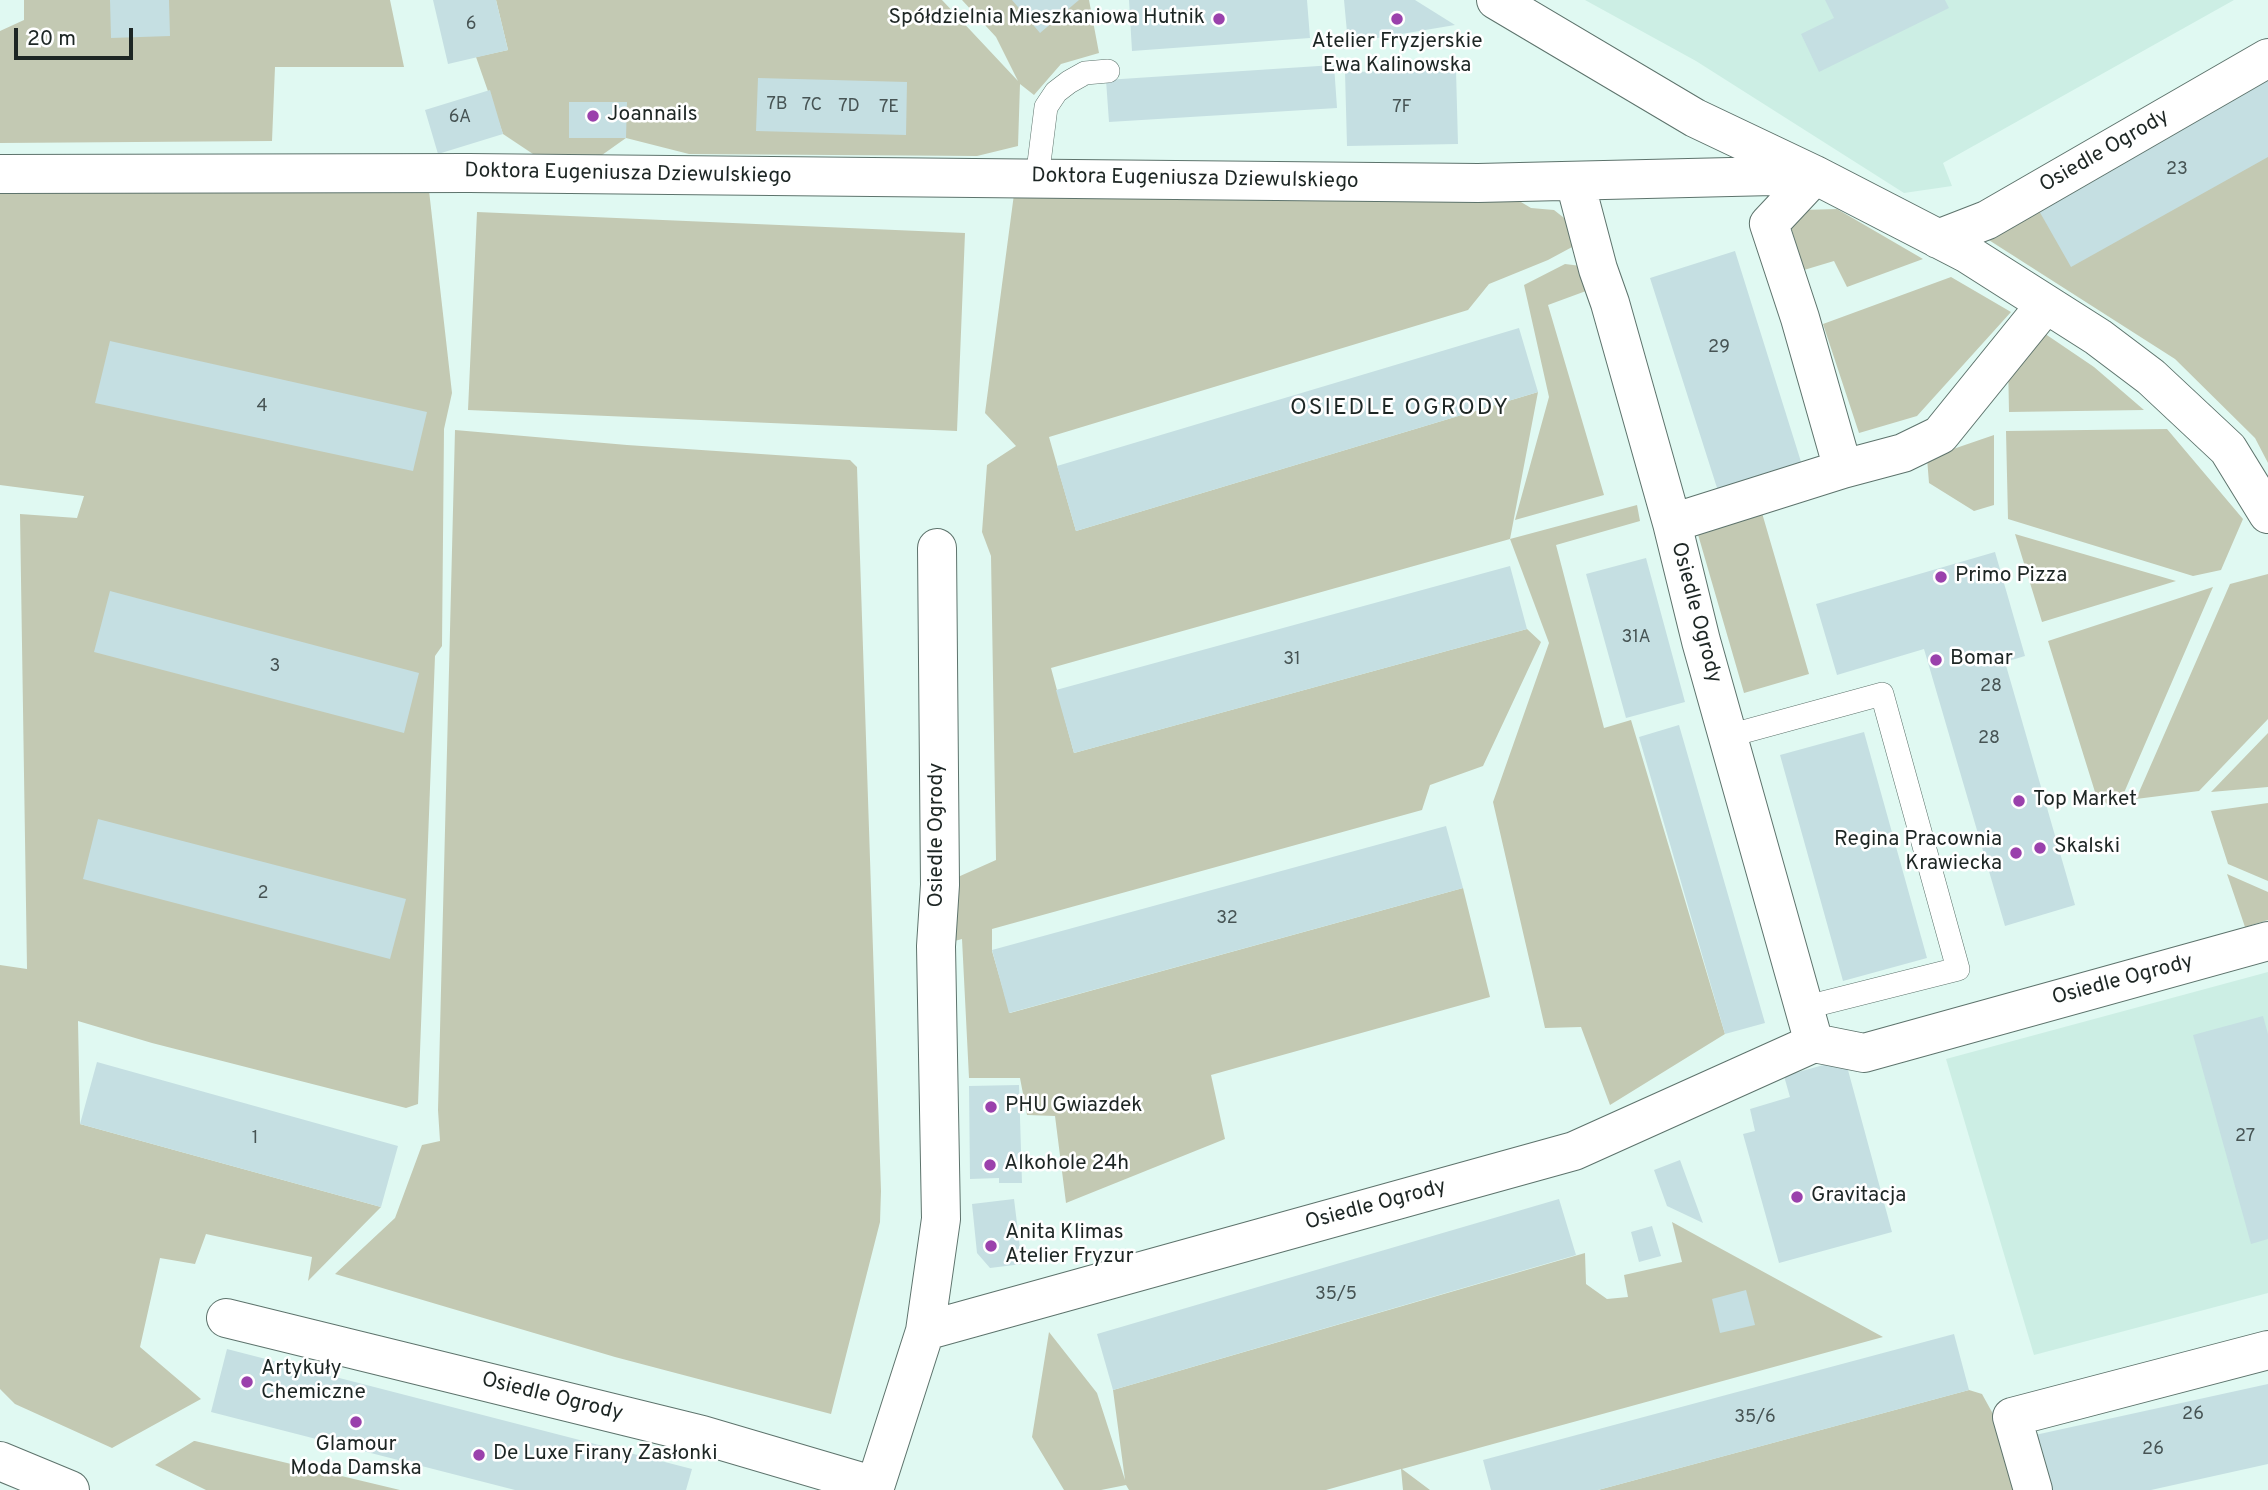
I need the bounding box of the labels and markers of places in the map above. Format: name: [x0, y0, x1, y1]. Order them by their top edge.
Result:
place label: Spółdzielnia Mieszkaniowa Hutnik: [888, 6, 1205, 32]
marker: Spółdzielnia Mieszkaniowa Hutnik: [1211, 11, 1227, 27]
marker: Atelier Fryzjerskie Ewa Kalinowska: [1389, 11, 1405, 27]
place label: Atelier Fryzjerskie Ewa Kalinowska: [1312, 30, 1482, 80]
place label: Joannails: [607, 103, 698, 129]
marker: Joannails: [585, 108, 601, 124]
place label: Primo Pizza: [1955, 564, 2067, 590]
marker: Primo Pizza: [1933, 569, 1949, 585]
place label: Bomar: [1950, 647, 2013, 673]
marker: Bomar: [1928, 652, 1944, 668]
place label: Top Market: [2033, 788, 2137, 814]
marker: Top Market: [2011, 793, 2027, 809]
place label: Regina Pracownia Krawiecka: [1834, 828, 2002, 878]
place label: Skalski: [2054, 835, 2120, 861]
marker: Skalski: [2032, 840, 2048, 856]
marker: Regina Pracownia Krawiecka: [2008, 845, 2024, 861]
place label: PHU Gwiazdek: [1005, 1094, 1142, 1120]
marker: PHU Gwiazdek: [983, 1099, 999, 1115]
place label: Alkohole 24h: [1004, 1152, 1129, 1178]
marker: Alkohole 24h: [982, 1157, 998, 1173]
place label: Gravitacja: [1811, 1184, 1906, 1210]
marker: Gravitacja: [1789, 1189, 1805, 1205]
place label: Anita Klimas Atelier Fryzur: [1005, 1221, 1134, 1271]
marker: Anita Klimas Atelier Fryzur: [983, 1238, 999, 1254]
place label: Artykuły Chemiczne: [261, 1357, 366, 1407]
marker: Artykuły Chemiczne: [239, 1374, 255, 1390]
marker: Glamour Moda Damska: [348, 1414, 364, 1430]
place label: Glamour Moda Damska: [290, 1433, 422, 1483]
place label: De Luxe Firany Zasłonki: [493, 1442, 718, 1468]
marker: De Luxe Firany Zasłonki: [471, 1447, 487, 1463]

